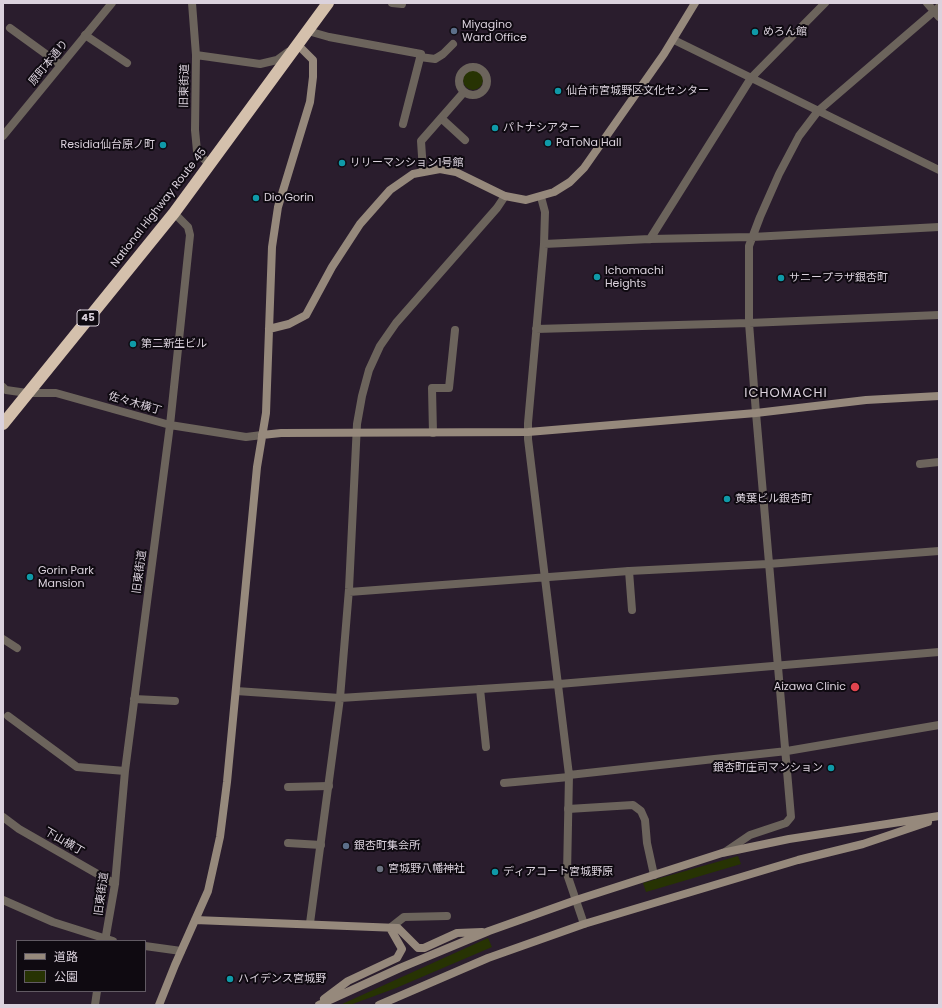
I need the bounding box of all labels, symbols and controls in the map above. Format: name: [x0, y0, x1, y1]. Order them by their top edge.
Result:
place label: Miyagino Ward Office: [462, 18, 527, 44]
place label: めろん館: [763, 25, 807, 39]
marker: Miyagino Ward Office: [449, 26, 459, 36]
marker: めろん館: [750, 27, 760, 37]
street label: 原町本通り: [27, 37, 71, 89]
street label: 旧東街道: [178, 64, 192, 108]
place label: 仙台市宮城野区文化センター: [566, 84, 709, 98]
marker: 仙台市宮城野区文化センター: [553, 86, 563, 96]
place label: パトナシアター: [503, 121, 580, 135]
marker: パトナシアター: [490, 123, 500, 133]
place label: PaToNa Hall: [556, 136, 621, 150]
place label: Residia仙台原ノ町: [60, 138, 155, 152]
marker: PaToNa Hall: [543, 138, 553, 148]
marker: Residia仙台原ノ町: [158, 140, 168, 150]
street label: National Highway Route 45: [108, 146, 210, 270]
place label: リリーマンション1号館: [350, 156, 464, 170]
marker: リリーマンション1号館: [337, 158, 347, 168]
place label: Dio Gorin: [264, 191, 314, 205]
marker: Dio Gorin: [251, 193, 261, 203]
place label: Ichomachi Heights: [605, 264, 664, 290]
place label: サニープラザ銀杏町: [789, 271, 888, 285]
marker: Ichomachi Heights: [592, 272, 602, 282]
marker: サニープラザ銀杏町: [776, 273, 786, 283]
road number: 45: [77, 310, 99, 326]
place label: 第二新生ビル: [141, 337, 207, 351]
marker: 第二新生ビル: [128, 339, 138, 349]
district label: ICHOMACHI: [744, 386, 828, 402]
street label: 佐々木横丁: [107, 390, 163, 418]
place label: 黄葉ビル銀杏町: [735, 492, 812, 506]
marker: 黄葉ビル銀杏町: [722, 494, 732, 504]
street label: 旧東街道: [130, 549, 150, 595]
place label: Gorin Park Mansion: [38, 564, 94, 590]
marker: Gorin Park Mansion: [25, 572, 35, 582]
place label: Aizawa Clinic: [774, 680, 846, 694]
marker: Aizawa Clinic: [849, 681, 861, 693]
place label: 銀杏町庄司マンション: [713, 761, 823, 775]
marker: 銀杏町庄司マンション: [826, 763, 836, 773]
street label: 下山横丁: [42, 825, 86, 859]
place label: 銀杏町集会所: [354, 839, 420, 853]
marker: 銀杏町集会所: [341, 841, 351, 851]
place label: 宮城野八幡神社: [388, 862, 465, 876]
marker: 宮城野八幡神社: [375, 864, 385, 874]
place label: ディアコート宮城野原: [503, 865, 613, 879]
marker: ディアコート宮城野原: [490, 867, 500, 877]
street label: 旧東街道: [92, 871, 112, 917]
legend: [16, 940, 146, 992]
text: 道路: [54, 948, 78, 965]
text: 公園: [54, 968, 78, 985]
place label: ハイデンス宮城野: [238, 972, 326, 986]
marker: ハイデンス宮城野: [225, 974, 235, 984]

